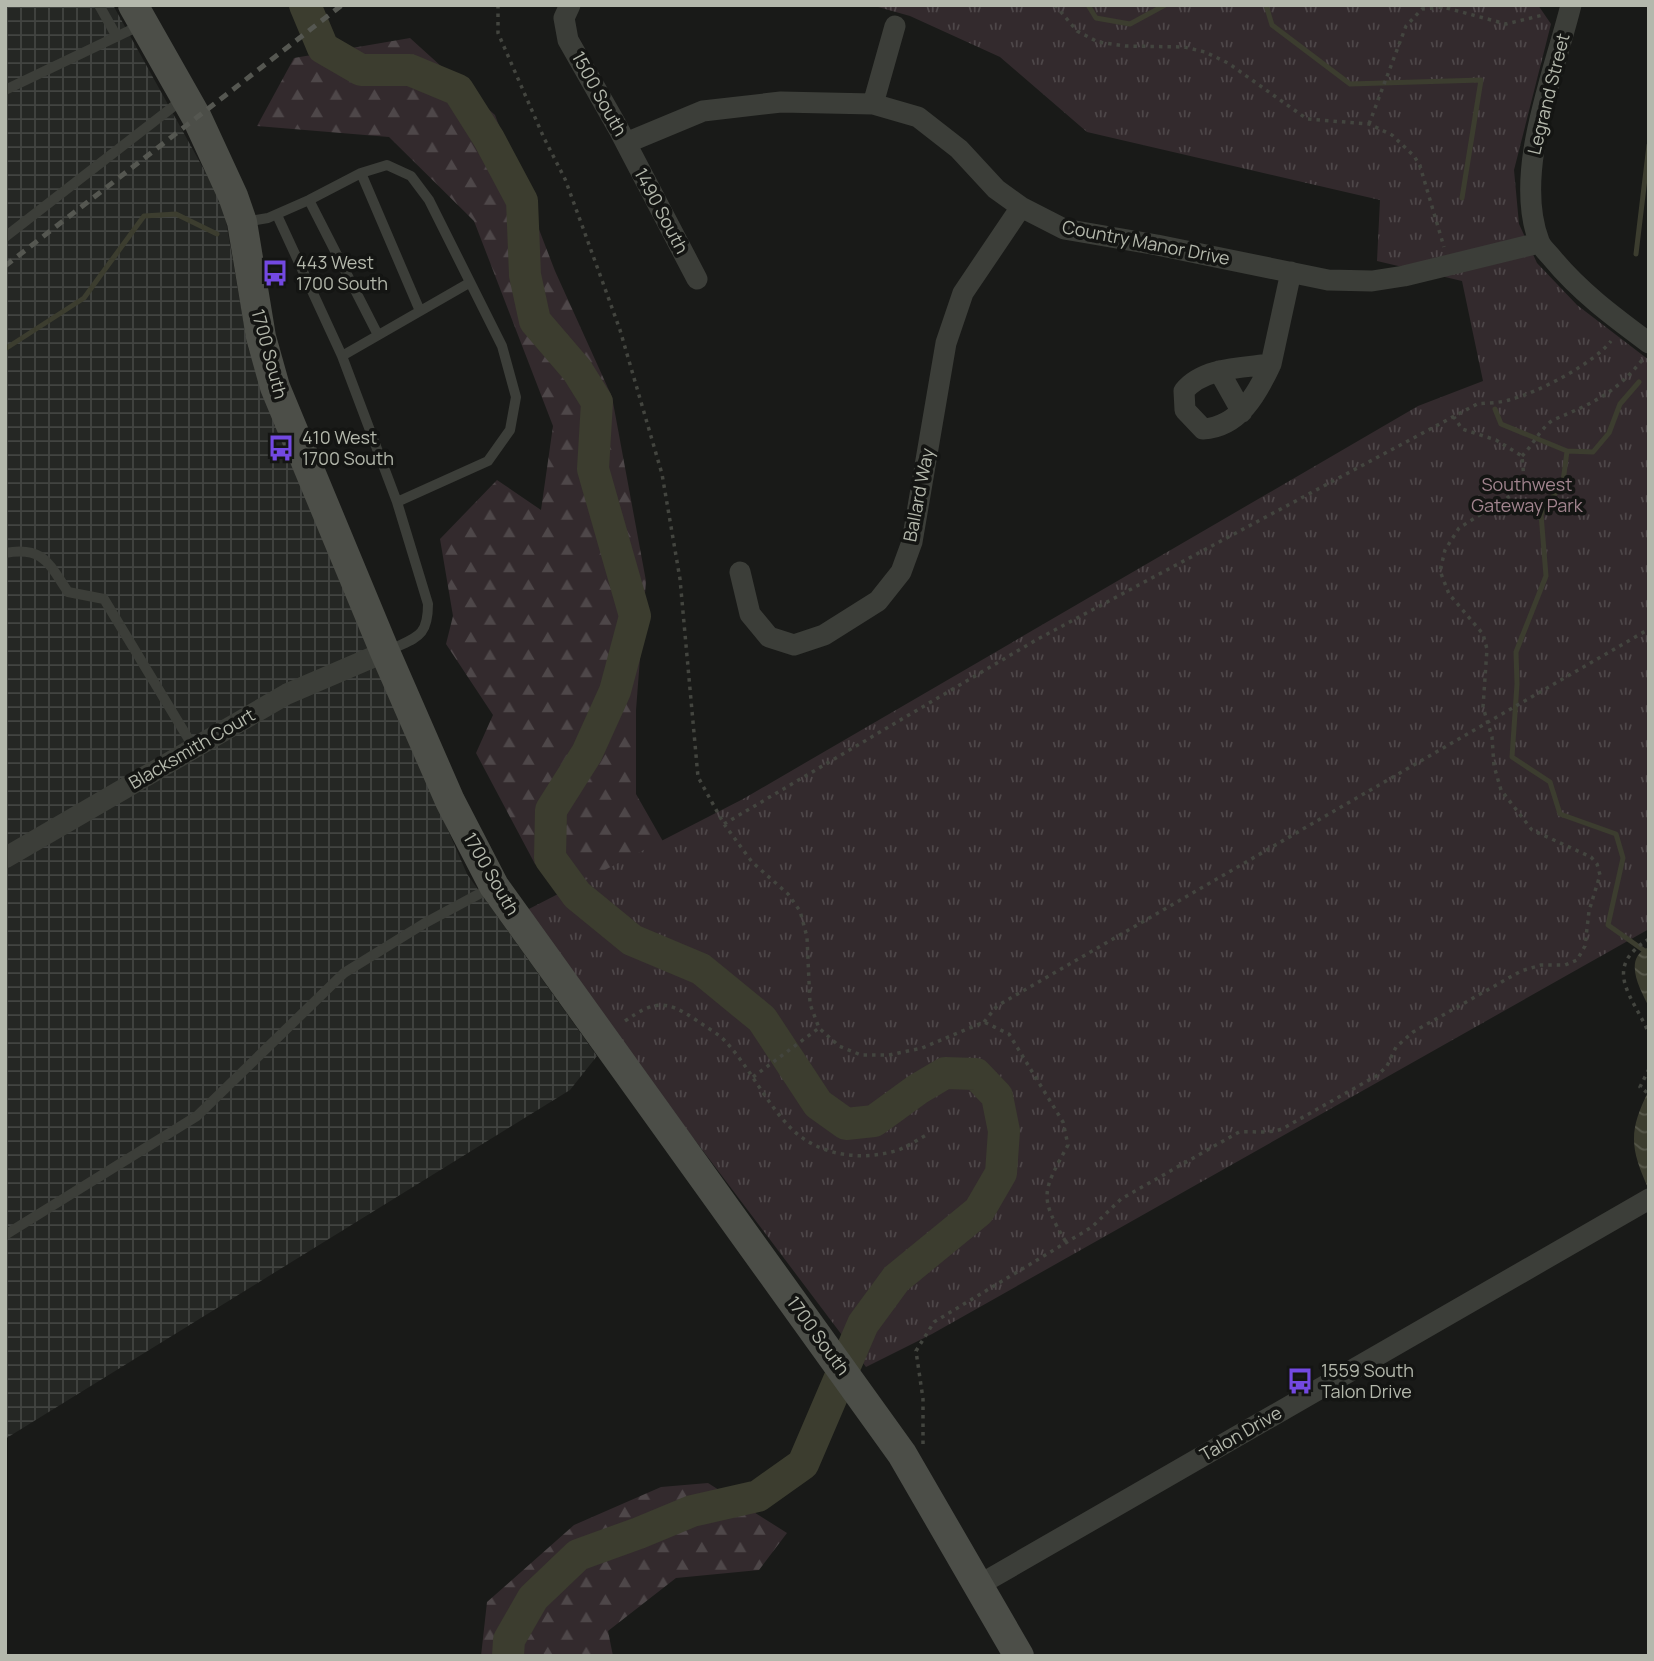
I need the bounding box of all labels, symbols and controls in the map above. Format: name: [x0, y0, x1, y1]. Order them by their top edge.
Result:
street label: Legrand Street: [1521, 31, 1575, 157]
street label: 1500 South: [567, 47, 633, 140]
street label: 1490 South: [629, 164, 694, 257]
street label: Country Manor Drive: [1060, 214, 1232, 270]
place label: 443 West 1700 South: [296, 250, 388, 295]
bus stop icon: 443 West 1700 South: [260, 258, 290, 288]
street label: 1700 South: [246, 306, 293, 401]
place label: 410 West 1700 South: [302, 425, 394, 470]
bus stop icon: 410 West 1700 South: [266, 433, 296, 463]
street label: Ballard Way: [897, 445, 939, 544]
park label: Southwest Gateway Park: [1471, 472, 1584, 517]
street label: Blacksmith Court: [124, 702, 259, 794]
street label: 1700 South: [458, 828, 525, 919]
street label: 1700 South: [782, 1291, 856, 1380]
place label: 1559 South Talon Drive: [1321, 1358, 1414, 1403]
bus stop icon: 1559 South Talon Drive: [1285, 1366, 1315, 1396]
street label: Talon Drive: [1195, 1400, 1286, 1466]

